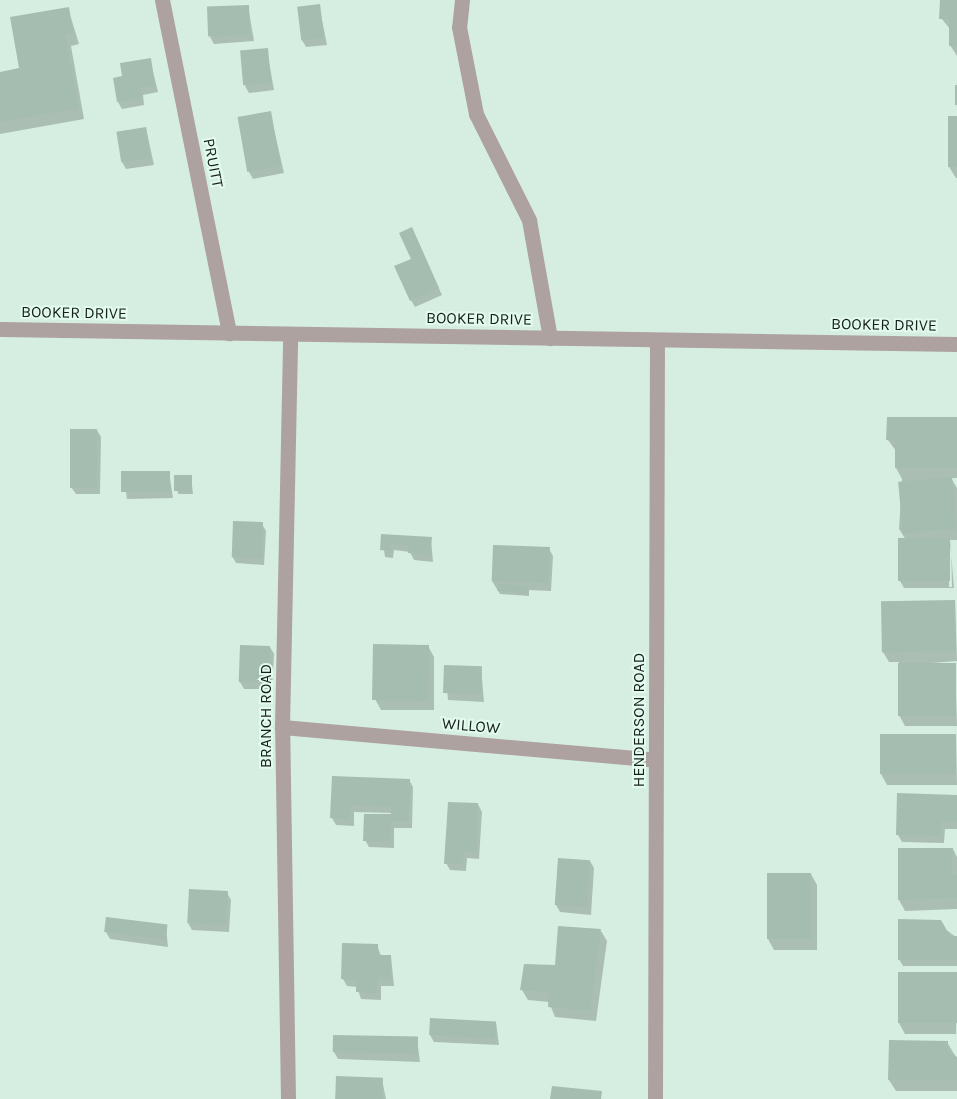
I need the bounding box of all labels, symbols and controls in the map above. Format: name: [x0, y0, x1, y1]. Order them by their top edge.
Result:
street label: PRUITT: [199, 137, 227, 189]
street label: BOOKER DRIVE: [21, 302, 127, 324]
street label: BOOKER DRIVE: [426, 308, 532, 330]
street label: BOOKER DRIVE: [831, 314, 937, 336]
street label: HENDERSON ROAD: [629, 653, 649, 787]
street label: BRANCH ROAD: [256, 664, 276, 768]
street label: WILLOW: [441, 714, 501, 738]

